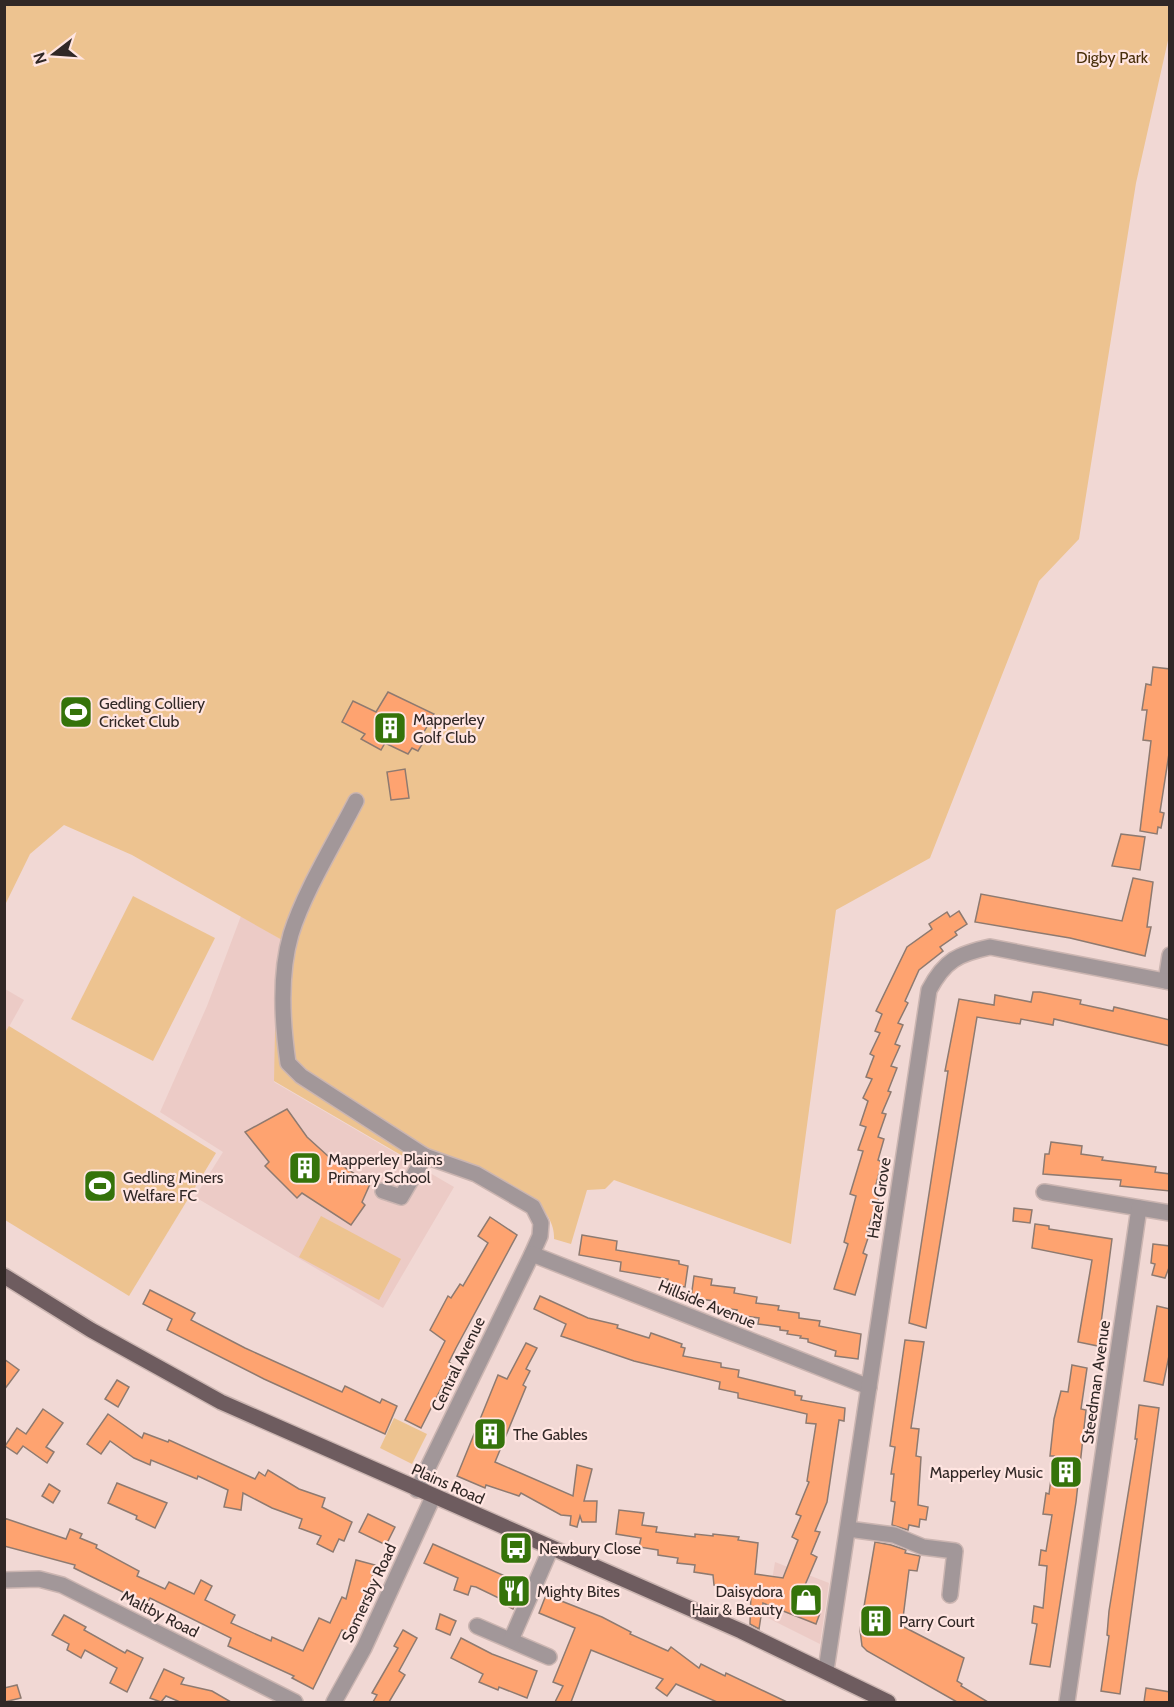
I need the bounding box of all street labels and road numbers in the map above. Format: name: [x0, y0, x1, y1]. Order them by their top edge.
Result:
street label: Hazel Grove: [863, 1156, 895, 1240]
street label: Hillside Avenue: [655, 1276, 759, 1332]
street label: Central Avenue: [427, 1314, 489, 1414]
street label: Steedman Avenue: [1078, 1319, 1114, 1445]
street label: Plains Road: [409, 1459, 487, 1509]
street label: Somersby Road: [338, 1540, 400, 1646]
street label: Maltby Road: [118, 1586, 202, 1642]

